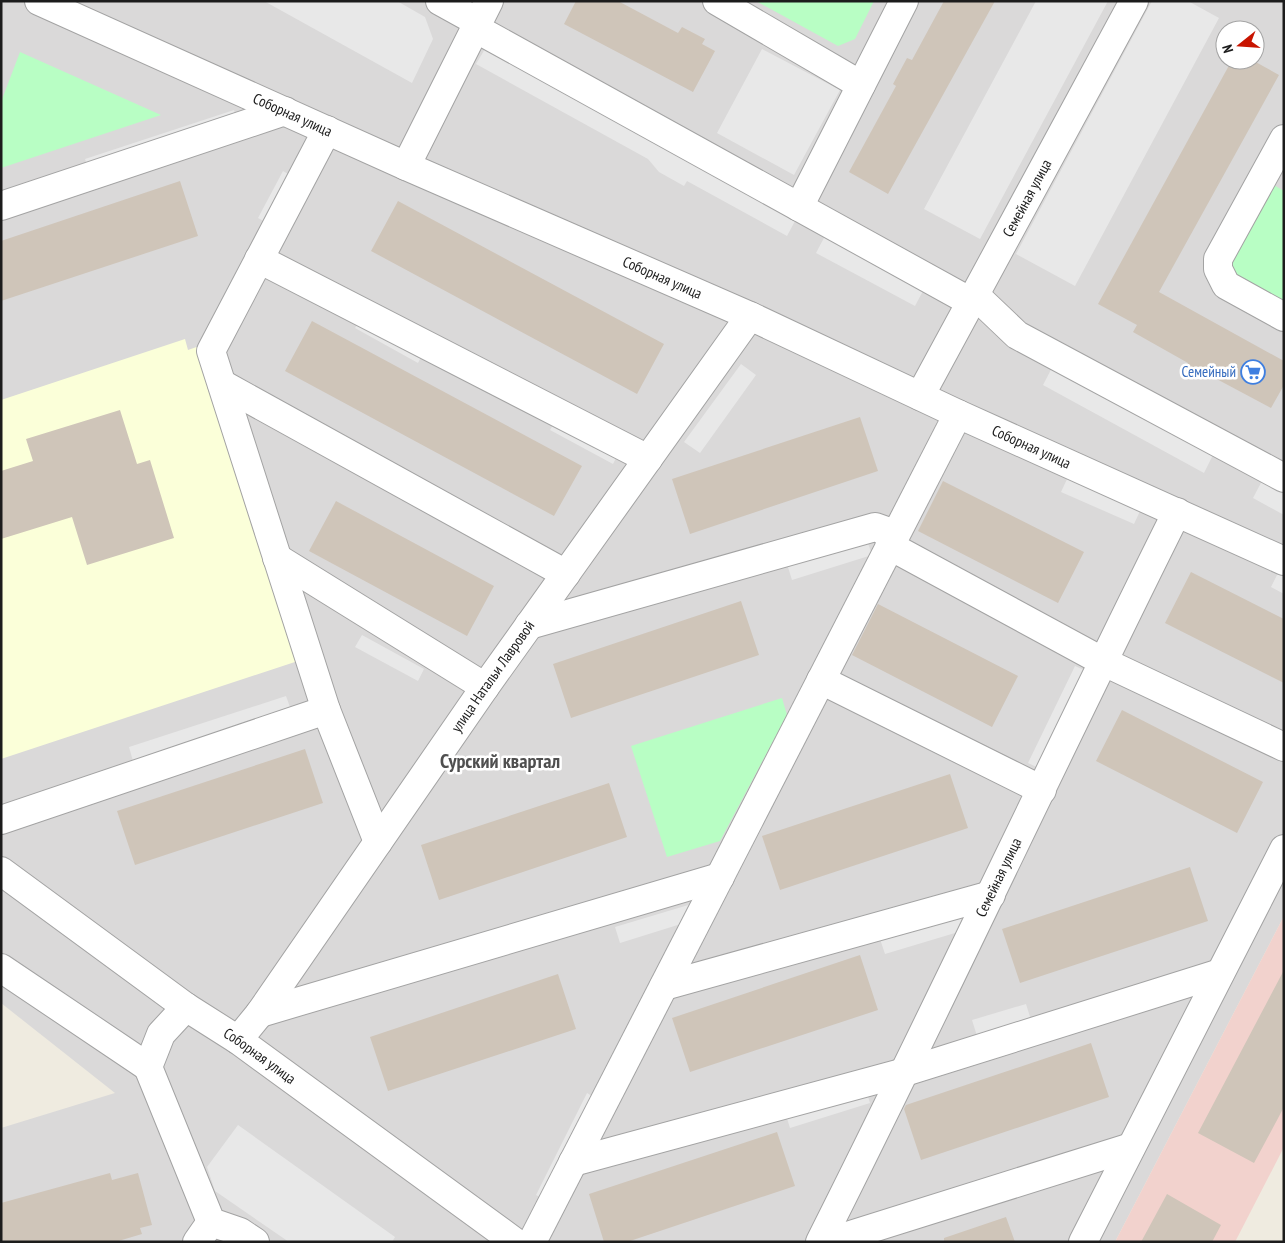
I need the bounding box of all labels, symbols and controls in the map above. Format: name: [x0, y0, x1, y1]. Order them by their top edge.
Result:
north arrow: [1215, 20, 1265, 70]
text: N: [1218, 43, 1237, 55]
street label: Соборная улица: [250, 89, 335, 141]
street label: Семейная улица: [998, 156, 1055, 240]
street label: Соборная улица: [620, 252, 705, 303]
supermarket icon: Семейный: [1240, 359, 1266, 385]
place label: Семейный: [1182, 362, 1236, 381]
street label: Соборная улица: [989, 421, 1074, 473]
street label: улица Натальи Лавровой: [447, 617, 538, 736]
district label: Сурский квартал: [440, 748, 560, 774]
street label: Семейная улица: [971, 835, 1025, 920]
street label: Соборная улица: [220, 1023, 300, 1088]

